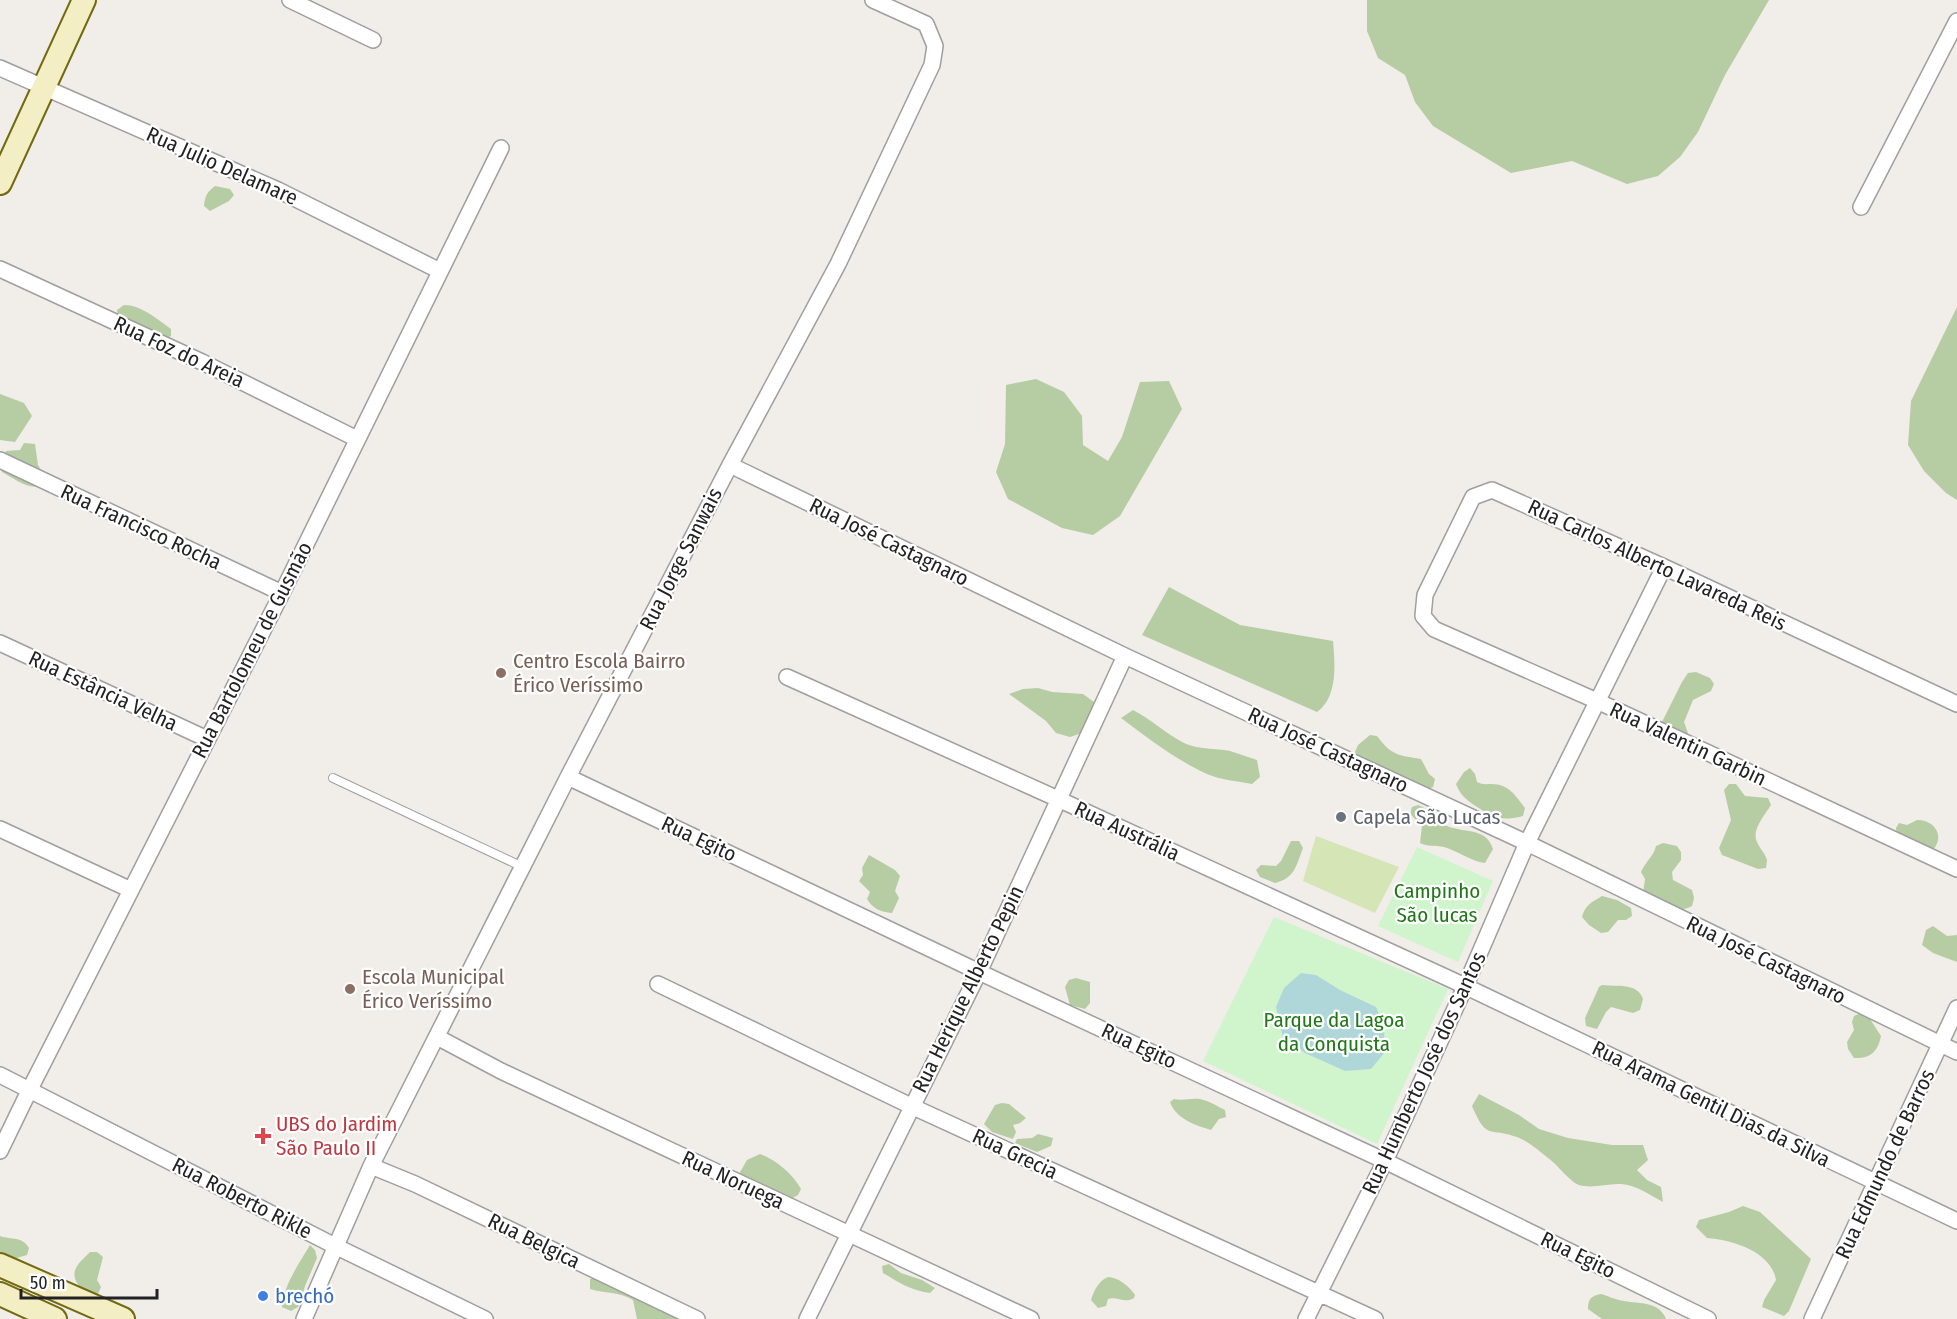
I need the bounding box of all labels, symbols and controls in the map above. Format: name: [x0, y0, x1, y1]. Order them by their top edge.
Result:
street label: Rua Julio Delamare: [142, 121, 302, 211]
street label: Rua Foz do Areia: [110, 310, 248, 394]
street label: Rua Francisco Rocha: [56, 478, 226, 576]
street label: Rua Jorge Sanwais: [634, 484, 728, 634]
street label: Rua José Castagnaro: [805, 492, 973, 592]
street label: Rua Carlos Alberto Lavareda Reis: [1524, 494, 1790, 636]
street label: Rua Bartolomeu de Gusmão: [186, 537, 318, 763]
street label: Rua Estância Velha: [24, 645, 182, 737]
place label: Centro Escola Bairro Érico Veríssimo: [513, 648, 685, 698]
marker: Centro Escola Bairro Érico Veríssimo: [494, 666, 508, 680]
street label: Rua Valentin Garbin: [1606, 696, 1770, 792]
street label: Rua José Castagnaro: [1244, 701, 1412, 799]
street label: Rua Austrália: [1070, 795, 1184, 867]
place label: Capela São Lucas: [1353, 804, 1501, 830]
street label: Rua Egito: [657, 810, 741, 868]
marker: Capela São Lucas: [1334, 810, 1348, 824]
park label: Campinho São lucas: [1394, 878, 1480, 928]
street label: Rua Herique Alberto Pepin: [907, 881, 1029, 1097]
street label: Rua José Castagnaro: [1682, 910, 1850, 1010]
street label: Rua Humberto José dos Santos: [1356, 948, 1492, 1198]
place label: Escola Municipal Érico Veríssimo: [362, 964, 505, 1014]
marker: Escola Municipal Érico Veríssimo: [343, 982, 357, 996]
park label: Parque da Lagoa da Conquista: [1264, 1007, 1404, 1057]
street label: Rua Egito: [1097, 1017, 1181, 1075]
street label: Rua Arama Gentil Dias da Silva: [1588, 1035, 1834, 1173]
street label: Rua Edmundo de Barros: [1830, 1065, 1940, 1263]
place label: UBS do Jardim São Paulo II: [276, 1111, 397, 1161]
street label: Rua Grecia: [968, 1123, 1062, 1185]
marker: UBS do Jardim São Paulo II: [254, 1127, 272, 1145]
street label: Rua Noruega: [678, 1145, 788, 1215]
street label: Rua Roberto Rikle: [168, 1152, 316, 1244]
street label: Rua Belgica: [484, 1208, 584, 1274]
street label: Rua Egito: [1536, 1226, 1620, 1284]
scale bar: [21, 1262, 158, 1300]
text: 50 m: [30, 1272, 66, 1294]
place label: brechó: [275, 1283, 334, 1309]
marker: brechó: [256, 1289, 270, 1303]

